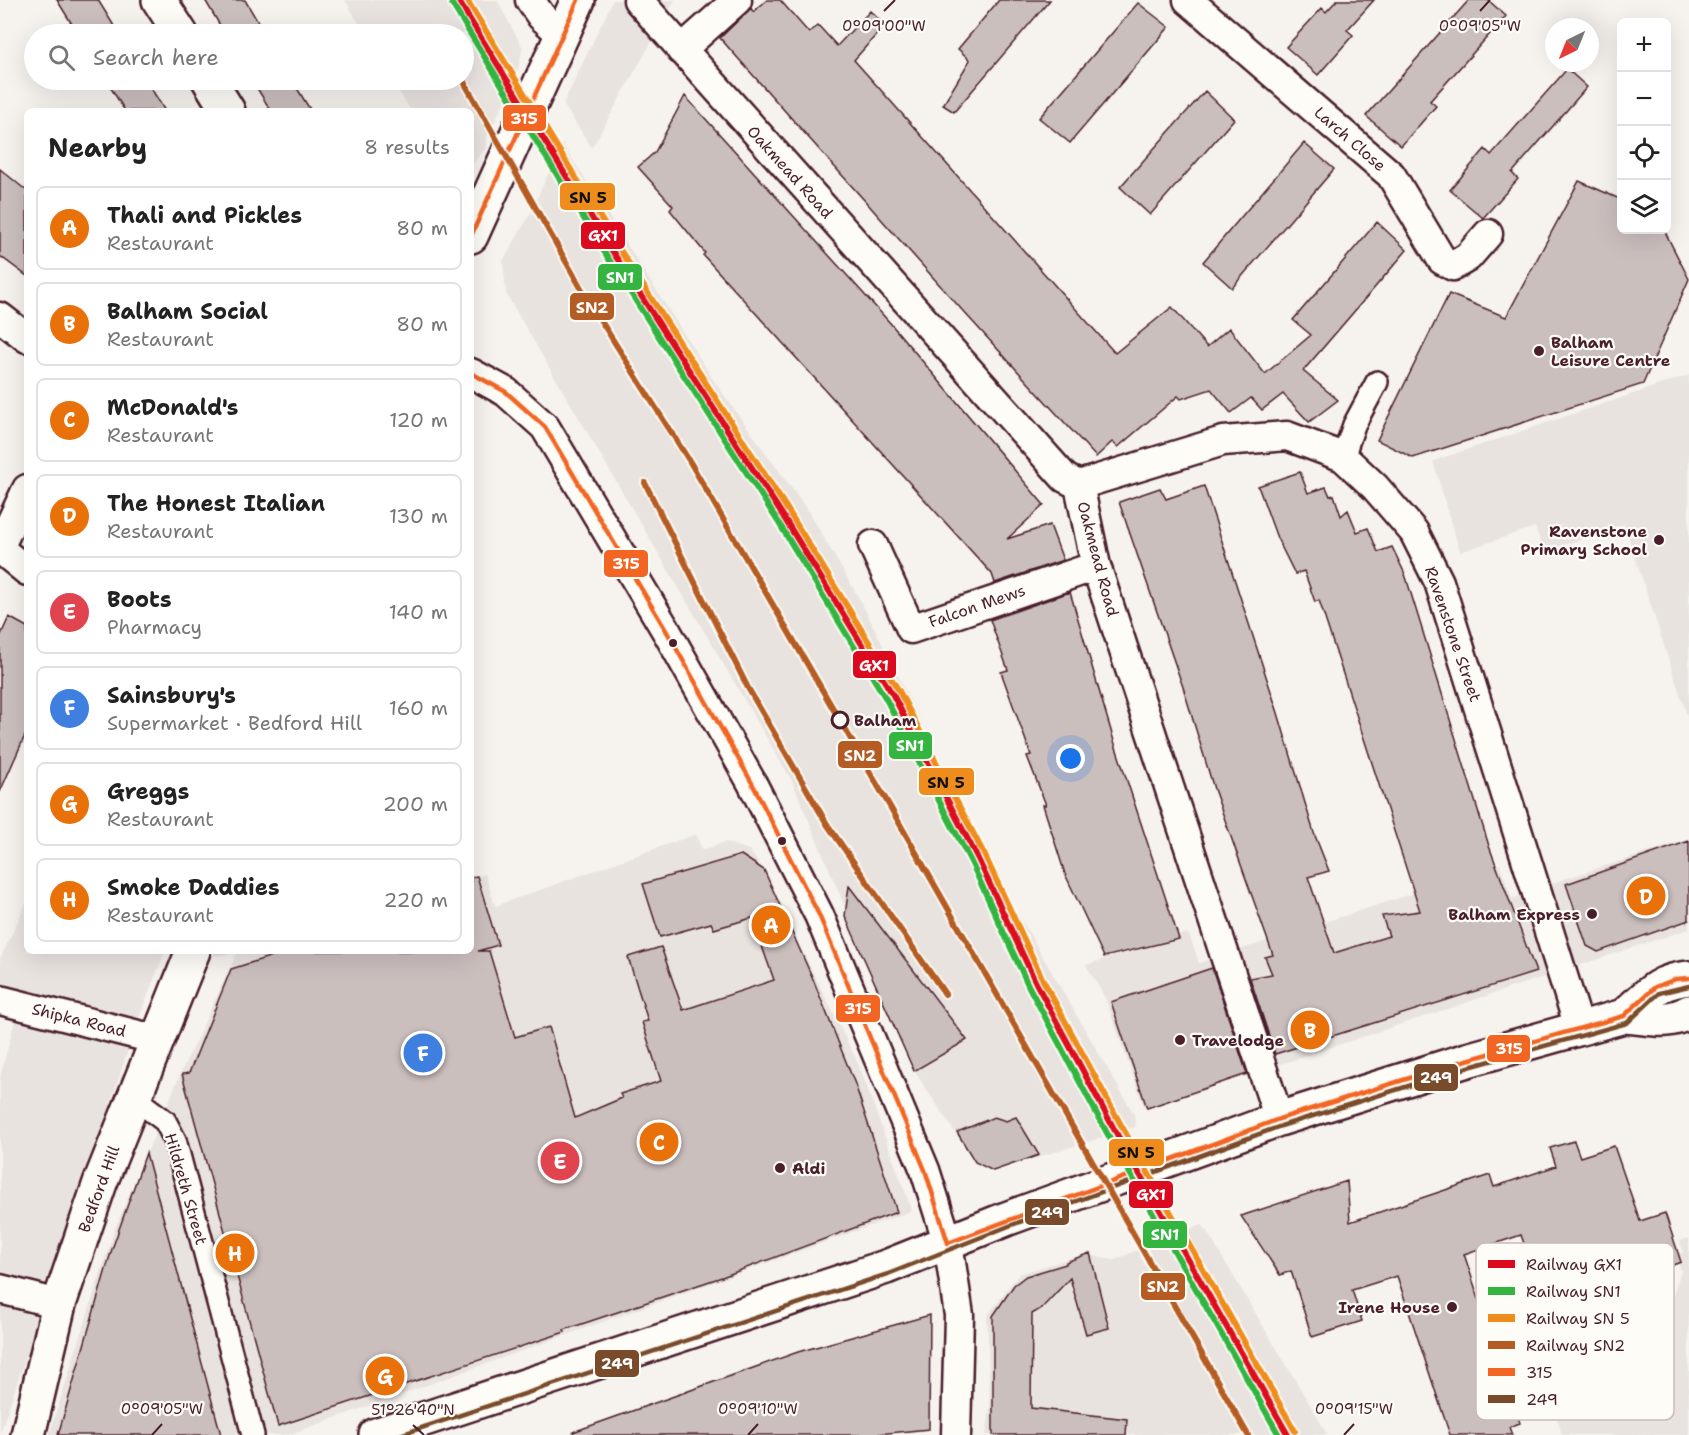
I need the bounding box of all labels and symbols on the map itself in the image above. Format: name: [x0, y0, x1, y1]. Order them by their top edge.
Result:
text: 0°09'00"W: [842, 16, 926, 36]
text: 0°09'05"W: [1439, 16, 1521, 36]
north arrow: [1545, 18, 1599, 72]
street label: Larch Close: [1310, 102, 1390, 176]
line badge: 315: [502, 104, 547, 132]
text: 315: [510, 108, 538, 129]
street label: Oakmead Road: [743, 121, 837, 223]
line badge: SN 5: [559, 182, 616, 211]
text: SN 5: [569, 187, 607, 208]
line badge: GX1: [580, 221, 626, 250]
text: GX1: [588, 225, 618, 246]
line badge: SN1: [597, 263, 643, 291]
text: SN1: [606, 267, 634, 288]
line badge: SN2: [569, 292, 615, 321]
text: SN2: [576, 297, 608, 318]
place label: Balham Leisure Centre: [1551, 332, 1671, 371]
marker: Balham Leisure Centre: [1532, 344, 1546, 358]
street label: Oakmead Road: [1073, 499, 1123, 619]
place label: Ravenstone Primary School: [1520, 521, 1647, 560]
marker: Ravenstone Primary School: [1652, 533, 1666, 547]
line badge: 315: [603, 549, 649, 578]
text: 315: [612, 553, 640, 574]
street label: Ravenstone Street: [1420, 563, 1486, 705]
street label: Falcon Mews: [926, 580, 1028, 632]
unlabelled marker: [667, 637, 679, 649]
line badge: GX1: [852, 650, 897, 679]
text: GX1: [859, 655, 889, 676]
place label: Balham: [854, 710, 917, 731]
marker: Balham: [831, 711, 849, 729]
line badge: SN1: [888, 731, 933, 760]
text: SN1: [896, 735, 924, 756]
line badge: SN2: [837, 740, 883, 769]
your location: [1056, 744, 1085, 773]
text: SN2: [844, 745, 876, 766]
line badge: SN 5: [918, 767, 975, 796]
text: SN 5: [927, 772, 965, 793]
unlabelled marker: [776, 835, 788, 847]
pin: D: [1626, 874, 1666, 918]
pin: A: [752, 902, 790, 948]
place label: Balham Express: [1448, 904, 1580, 925]
marker: Balham Express: [1585, 907, 1599, 921]
line badge: 315: [835, 994, 881, 1023]
street label: Shipka Road: [30, 998, 128, 1042]
text: 315: [844, 998, 872, 1019]
pin: B: [1290, 1008, 1330, 1052]
pin: F: [404, 1030, 442, 1076]
place label: Travelodge: [1192, 1030, 1285, 1051]
marker: Travelodge: [1173, 1033, 1187, 1047]
line badge: 315: [1486, 1034, 1531, 1063]
text: 315: [1495, 1038, 1523, 1059]
line badge: 249: [1413, 1063, 1459, 1092]
text: 249: [1420, 1067, 1452, 1088]
pin: C: [640, 1120, 678, 1164]
street label: Hildreth Street: [160, 1131, 212, 1247]
pin: E: [540, 1138, 580, 1184]
line badge: SN 5: [1108, 1138, 1165, 1167]
street label: Bedford Hill: [74, 1142, 124, 1235]
text: SN 5: [1117, 1142, 1155, 1163]
place label: Aldi: [792, 1158, 825, 1179]
marker: Aldi: [773, 1161, 787, 1175]
line badge: GX1: [1128, 1180, 1174, 1209]
text: GX1: [1136, 1184, 1166, 1205]
line badge: 249: [1024, 1198, 1070, 1226]
text: 249: [1031, 1202, 1063, 1223]
line badge: SN1: [1142, 1220, 1188, 1249]
text: SN1: [1151, 1224, 1179, 1245]
pin: H: [216, 1230, 254, 1276]
legend: [1476, 1243, 1674, 1420]
text: Railway GX1: [1526, 1254, 1622, 1275]
line badge: SN2: [1140, 1272, 1186, 1301]
text: SN2: [1147, 1276, 1179, 1297]
text: Railway SN1: [1526, 1281, 1621, 1302]
place label: Irene House: [1338, 1297, 1440, 1318]
marker: Irene House: [1445, 1300, 1459, 1314]
text: Railway SN 5: [1526, 1308, 1630, 1329]
text: Railway SN2: [1526, 1335, 1625, 1356]
line badge: 249: [594, 1349, 640, 1378]
text: 249: [601, 1353, 633, 1374]
pin: G: [366, 1354, 404, 1398]
text: 315: [1526, 1362, 1553, 1383]
text: 249: [1526, 1389, 1558, 1410]
text: 0°09'05"W: [121, 1399, 203, 1419]
text: 0°09'10"W: [718, 1399, 798, 1419]
text: 0°09'15"W: [1315, 1399, 1393, 1419]
text: 51°26'40"N: [371, 1400, 455, 1420]

